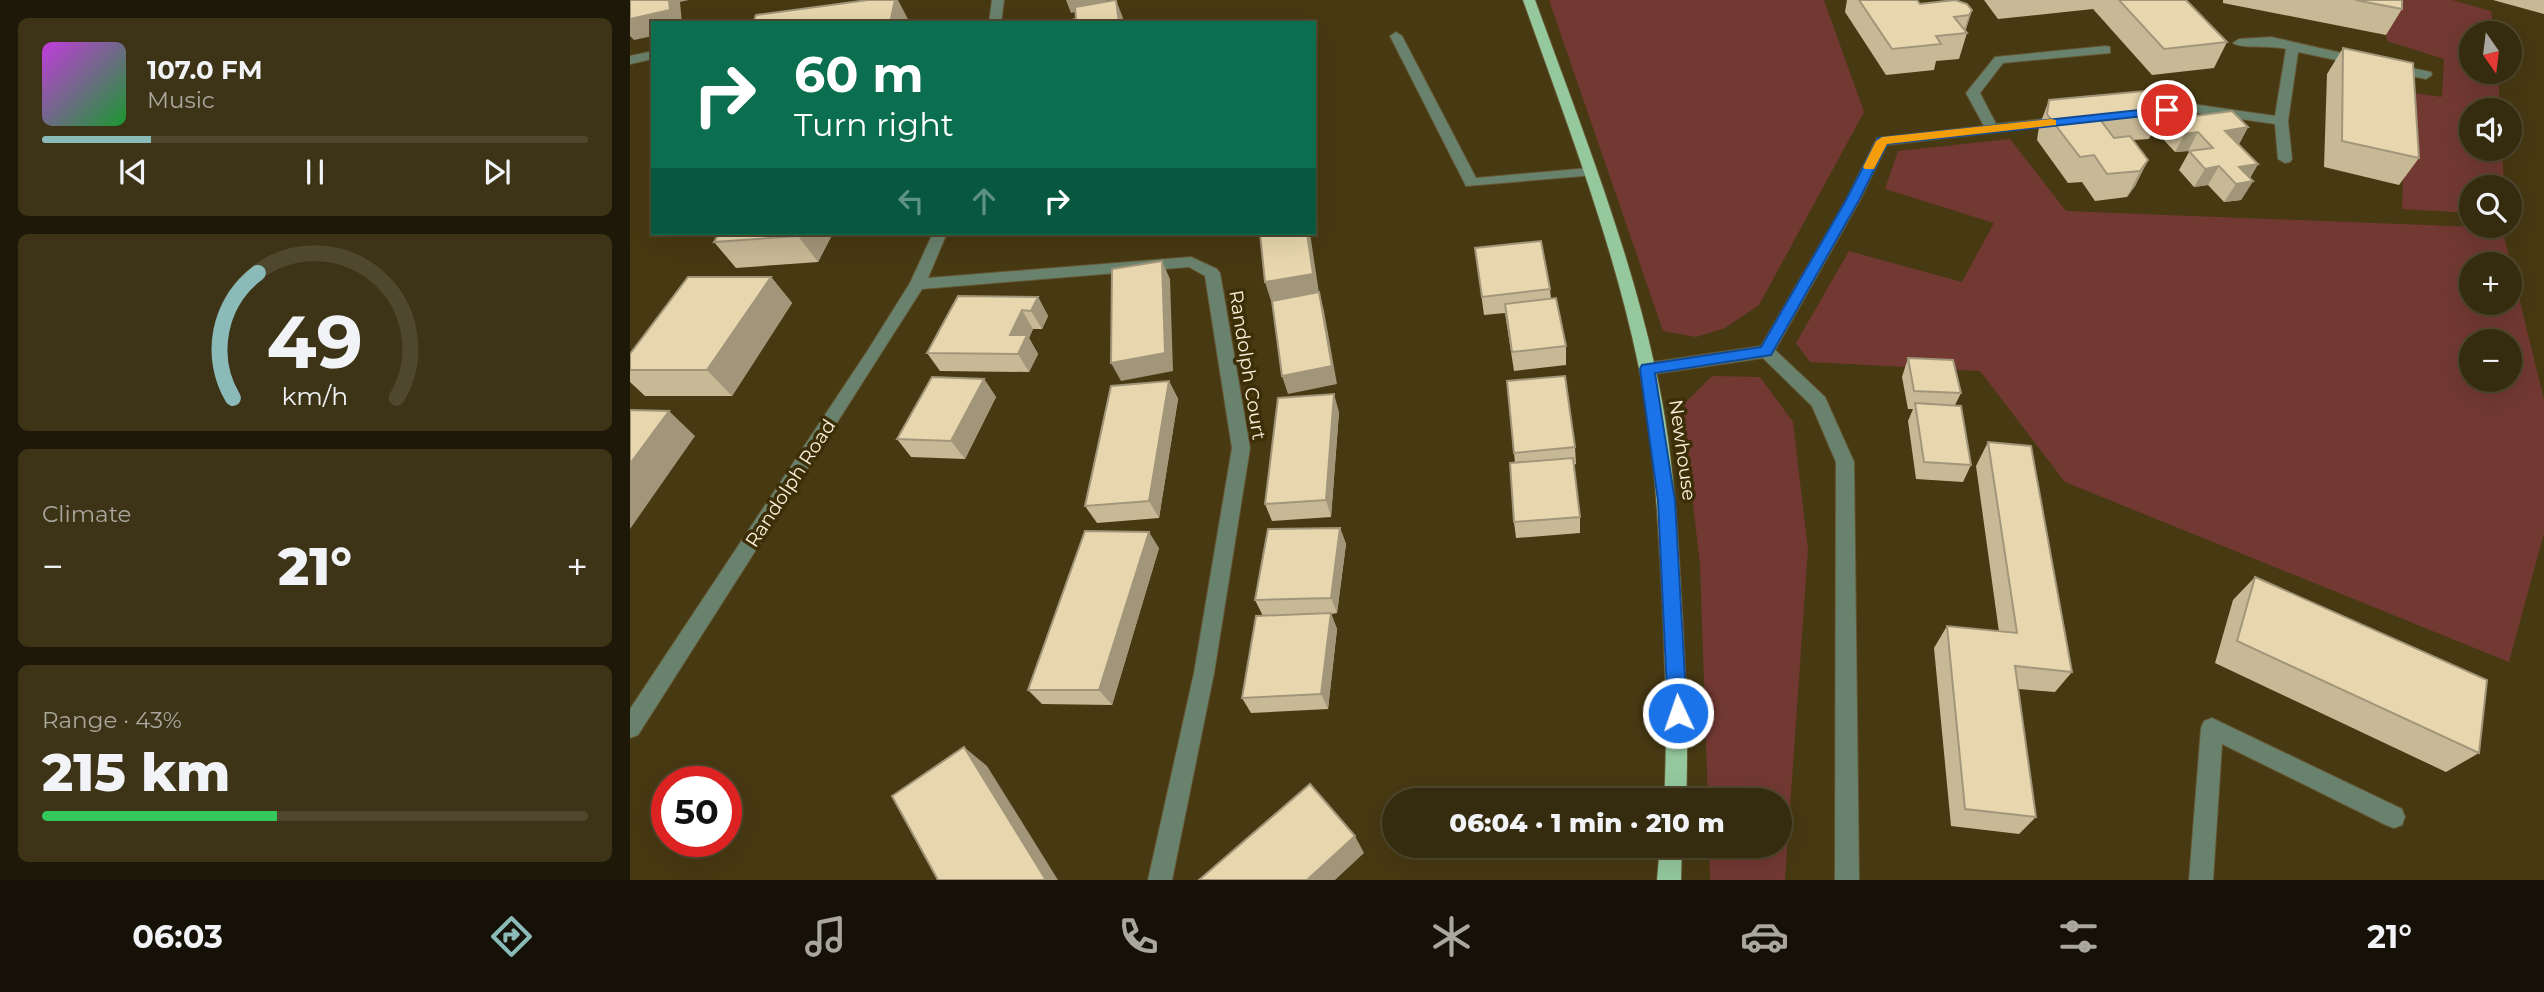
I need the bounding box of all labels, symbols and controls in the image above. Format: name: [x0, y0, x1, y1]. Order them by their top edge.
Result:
north arrow: [2459, 21, 2522, 84]
map controls: [2459, 21, 2522, 392]
text: 60 m: [794, 45, 924, 104]
icon: right: [679, 49, 770, 140]
text: 107.0 FM: [147, 54, 263, 86]
pin: [2137, 80, 2197, 140]
text: Music: [147, 86, 215, 114]
icon: arrive: [2148, 91, 2186, 129]
button: sound: [2459, 98, 2522, 161]
text: Turn right: [794, 105, 954, 144]
icon: previous: [114, 153, 152, 191]
icon: pause: [296, 153, 334, 191]
icon: next: [478, 153, 516, 191]
button: search: [2459, 175, 2522, 238]
icon: left: [892, 182, 930, 220]
icon: ahead: [965, 182, 1003, 220]
icon: right: [1038, 182, 1076, 220]
button: +: [2459, 252, 2522, 315]
street label: Randolph Court: [1224, 288, 1271, 442]
text: 49: [267, 299, 363, 387]
button: −: [2459, 329, 2522, 392]
text: km/h: [282, 381, 348, 411]
street label: Newhouse: [1664, 398, 1701, 502]
street label: Randolph Road: [740, 415, 840, 552]
text: Climate: [42, 500, 131, 528]
text: 21°: [278, 535, 352, 598]
text: −: [42, 543, 64, 590]
text: +: [566, 543, 588, 590]
position arrow: [1641, 676, 1715, 750]
text: Range · 43%: [42, 706, 182, 734]
text: 215 km: [42, 741, 230, 804]
speed limit sign: 50: [651, 766, 742, 857]
text: 06:04 · 1 min · 210 m: [1449, 807, 1725, 839]
icon: directions: [487, 912, 536, 961]
icon: music: [801, 912, 850, 961]
icon: phone: [1114, 912, 1163, 961]
icon: climate: [1427, 912, 1476, 961]
icon: car: [1740, 912, 1789, 961]
icon: filters: [2054, 912, 2103, 961]
text: 06:03: [132, 917, 223, 956]
text: 21°: [2367, 917, 2412, 956]

